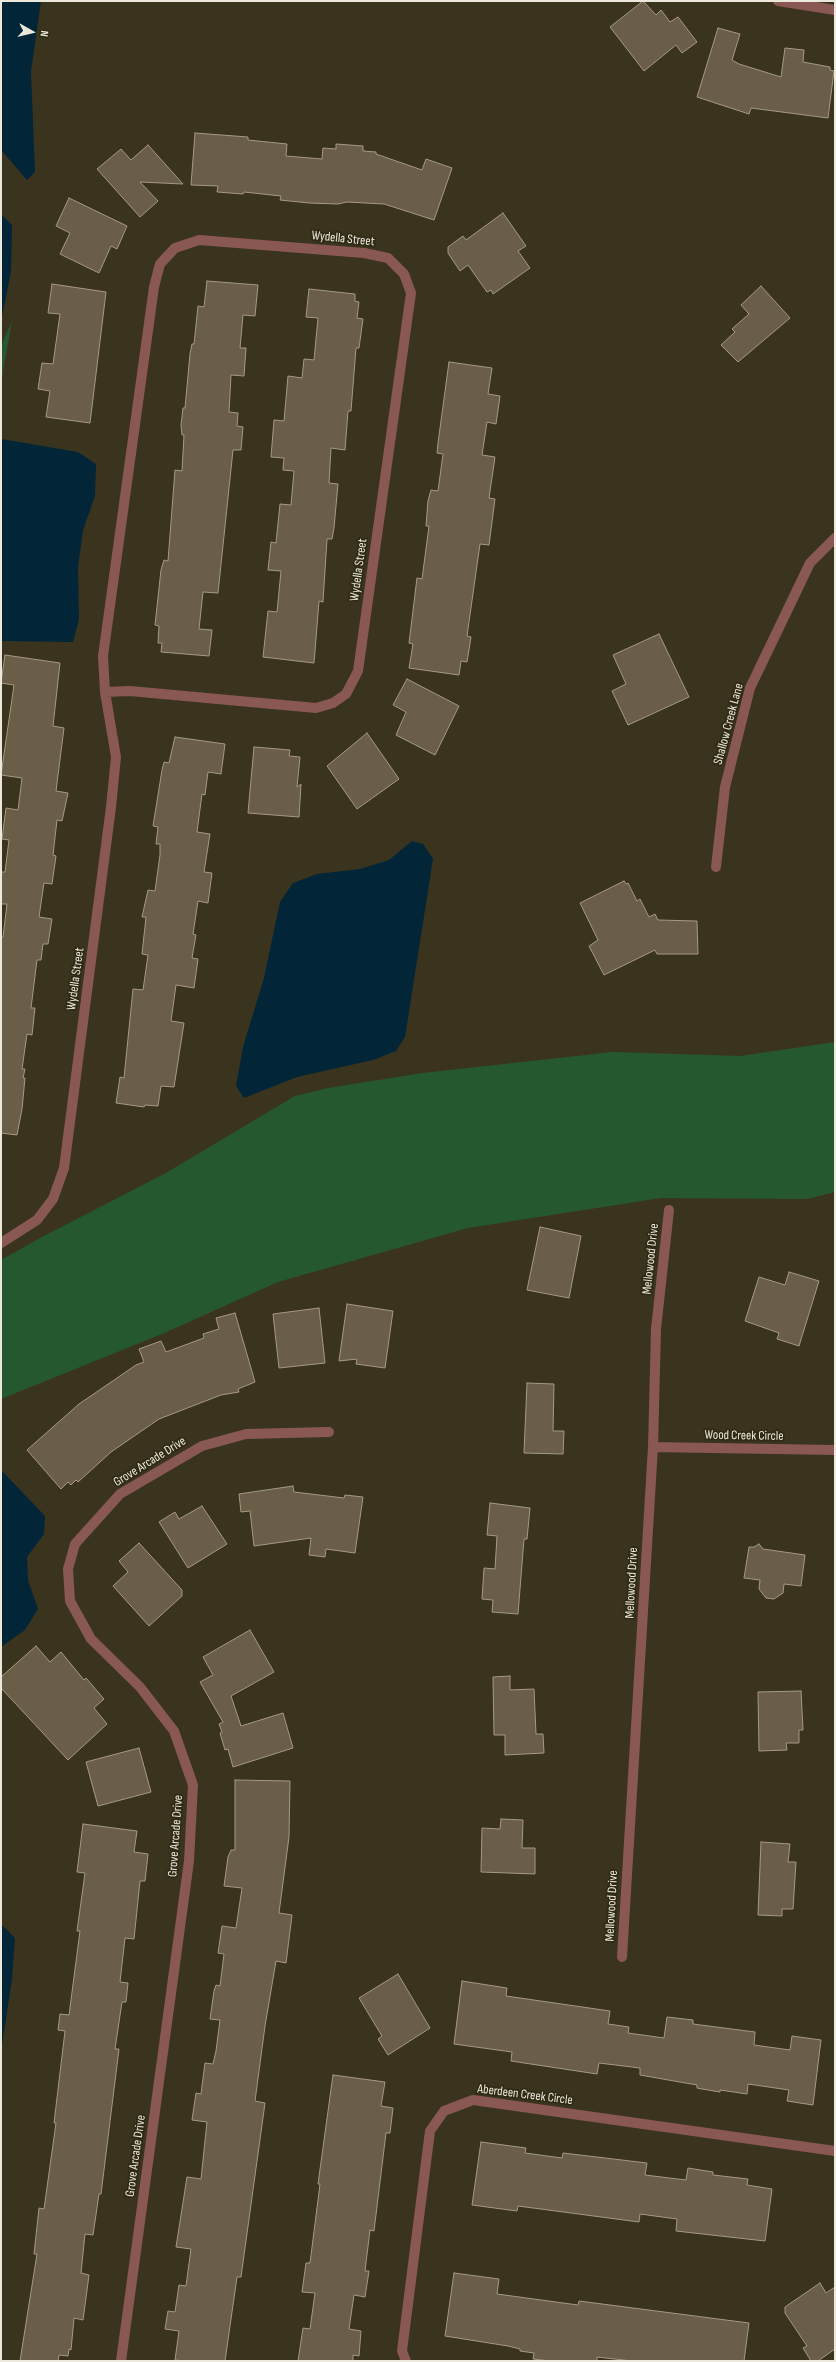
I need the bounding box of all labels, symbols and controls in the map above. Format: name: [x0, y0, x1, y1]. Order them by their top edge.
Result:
north arrow: [12, 12, 52, 52]
text: N: [38, 30, 51, 38]
street label: Wydella Street: [311, 228, 375, 250]
street label: Wydella Street: [347, 538, 371, 602]
street label: Shallow Creek Lane: [711, 682, 747, 766]
street label: Wydella Street: [64, 947, 88, 1011]
street label: Mellowood Drive: [640, 1223, 662, 1295]
street label: Wood Creek Circle: [704, 1428, 784, 1444]
street label: Grove Arcade Drive: [111, 1434, 189, 1490]
street label: Mellowood Drive: [622, 1547, 642, 1619]
street label: Grove Arcade Drive: [165, 1794, 187, 1878]
street label: Mellowood Drive: [602, 1870, 622, 1942]
street label: Aberdeen Creek Circle: [477, 2081, 573, 2109]
street label: Grove Arcade Drive: [123, 2114, 149, 2198]

